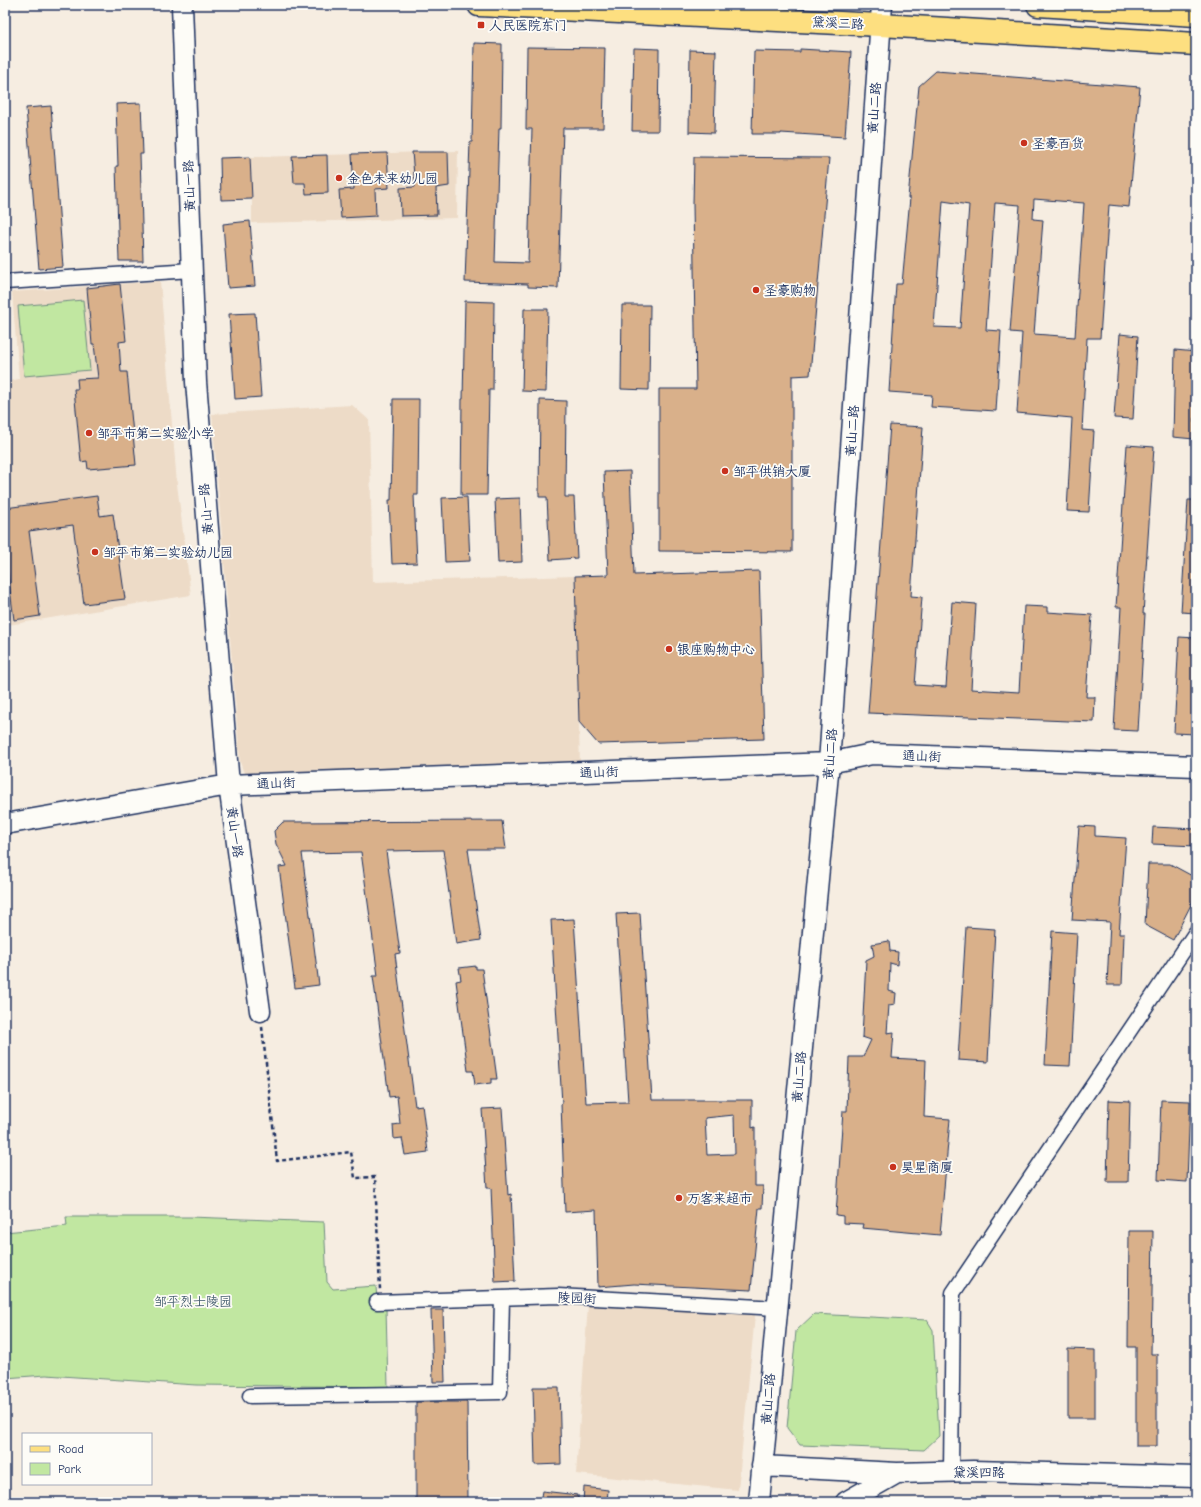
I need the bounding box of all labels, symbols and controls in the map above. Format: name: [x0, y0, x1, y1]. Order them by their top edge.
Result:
street label: 黛溪三路: [812, 14, 864, 32]
place label: 人民医院东门: [489, 18, 567, 33]
marker: 人民医院东门: [476, 20, 486, 30]
street label: 黄山二路: [865, 82, 883, 134]
place label: 圣豪百货: [1032, 136, 1084, 151]
marker: 圣豪百货: [1019, 138, 1029, 148]
street label: 黄山一路: [181, 160, 197, 212]
place label: 金色未来幼儿园: [347, 171, 438, 186]
marker: 金色未来幼儿园: [334, 173, 344, 183]
place label: 圣豪购物: [764, 283, 816, 298]
marker: 圣豪购物: [751, 285, 761, 295]
street label: 黄山二路: [843, 405, 861, 457]
place label: 邹平市第二实验小学: [97, 426, 214, 441]
marker: 邹平市第二实验小学: [84, 428, 94, 438]
place label: 邹平供销大厦: [733, 464, 811, 479]
marker: 邹平供销大厦: [720, 466, 730, 476]
street label: 黄山一路: [196, 482, 216, 536]
place label: 邹平市第二实验幼儿园: [103, 545, 233, 560]
marker: 邹平市第二实验幼儿园: [90, 547, 100, 557]
place label: 银座购物中心: [677, 642, 755, 657]
marker: 银座购物中心: [664, 644, 674, 654]
street label: 黄山二路: [820, 727, 840, 781]
street label: 通山街: [902, 748, 942, 764]
street label: 通山街: [579, 764, 619, 780]
street label: 通山街: [256, 775, 296, 791]
street label: 黄山一路: [224, 805, 246, 859]
street label: 黄山二路: [789, 1050, 809, 1104]
place label: 昊星商厦: [901, 1160, 953, 1175]
marker: 昊星商厦: [888, 1162, 898, 1172]
place label: 万客来超市: [687, 1191, 752, 1206]
marker: 万客来超市: [674, 1193, 684, 1203]
street label: 陵园街: [557, 1290, 597, 1306]
park label: 邹平烈士陵园: [154, 1294, 232, 1309]
street label: 黄山二路: [758, 1372, 778, 1426]
legend: [22, 1433, 152, 1485]
text: Road: [58, 1442, 84, 1456]
text: Park: [58, 1462, 81, 1476]
street label: 黛溪四路: [953, 1465, 1005, 1480]

